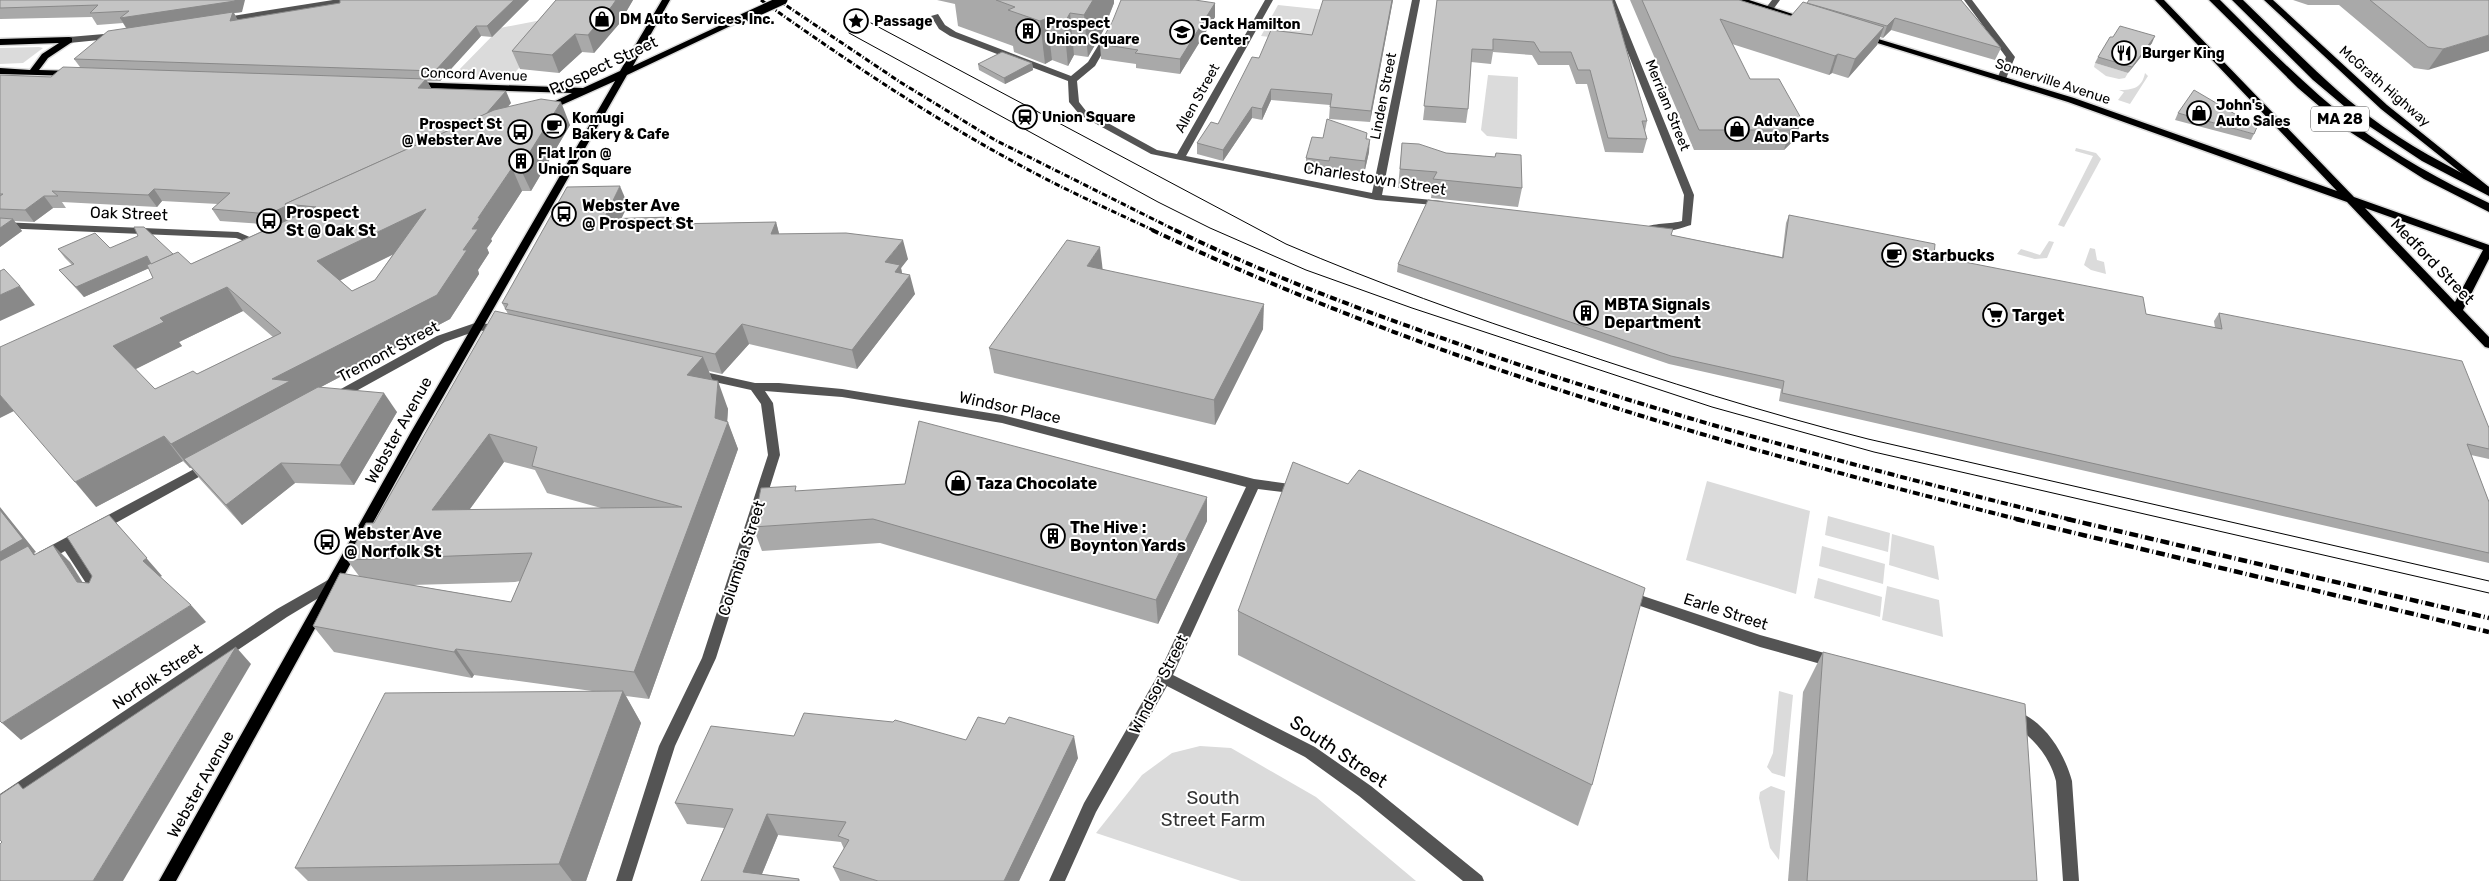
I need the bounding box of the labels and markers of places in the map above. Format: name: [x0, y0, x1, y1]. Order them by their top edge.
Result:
shop icon: DM Auto Services, Inc.: [589, 6, 615, 32]
place icon: Passage: [843, 8, 869, 34]
place label: DM Auto Services, Inc.: [620, 11, 775, 28]
place label: Passage: [874, 13, 933, 30]
place label: Prospect Union Square: [1046, 15, 1140, 48]
place label: Jack Hamilton Center: [1200, 16, 1301, 49]
building icon: Prospect Union Square: [1015, 18, 1041, 44]
school or university icon: Jack Hamilton Center: [1169, 19, 1195, 45]
restaurant icon: Burger King: [2111, 40, 2137, 66]
place label: Burger King: [2142, 45, 2225, 62]
place label: John's Auto Sales: [2216, 97, 2291, 130]
shop icon: John's Auto Sales: [2186, 100, 2212, 126]
station icon: Union Square: [1012, 104, 1038, 130]
place label: Union Square: [1042, 109, 1136, 126]
place label: Komugi Bakery & Cafe: [572, 110, 669, 143]
cafe icon: Komugi Bakery & Cafe: [541, 113, 567, 139]
place label: Advance Auto Parts: [1754, 113, 1829, 146]
place label: Prospect St @ Webster Ave: [402, 116, 502, 149]
shop icon: Advance Auto Parts: [1724, 116, 1750, 142]
bus stop icon: Prospect St @ Webster Ave: [507, 119, 533, 145]
place label: Flat Iron @ Union Square: [538, 145, 632, 178]
building icon: Flat Iron @ Union Square: [508, 148, 534, 174]
place label: Webster Ave @ Prospect St: [582, 196, 694, 233]
bus stop icon: Webster Ave @ Prospect St: [551, 201, 577, 227]
place label: Prospect St @ Oak St: [286, 203, 377, 240]
bus stop icon: Prospect St @ Oak St: [256, 208, 282, 234]
cafe icon: Starbucks: [1881, 242, 1907, 268]
place label: Starbucks: [1912, 246, 1995, 265]
place label: MBTA Signals Department: [1604, 295, 1710, 332]
building icon: MBTA Signals Department: [1573, 300, 1599, 326]
supermarket icon: Target: [1982, 302, 2008, 328]
place label: Target: [2012, 306, 2065, 325]
shop icon: Taza Chocolate: [945, 470, 971, 496]
place label: Taza Chocolate: [976, 474, 1097, 493]
place label: The Hive : Boynton Yards: [1070, 518, 1186, 555]
building icon: The Hive : Boynton Yards: [1040, 523, 1066, 549]
place label: Webster Ave @ Norfolk St: [344, 524, 442, 561]
bus stop icon: Webster Ave @ Norfolk St: [314, 529, 340, 555]

